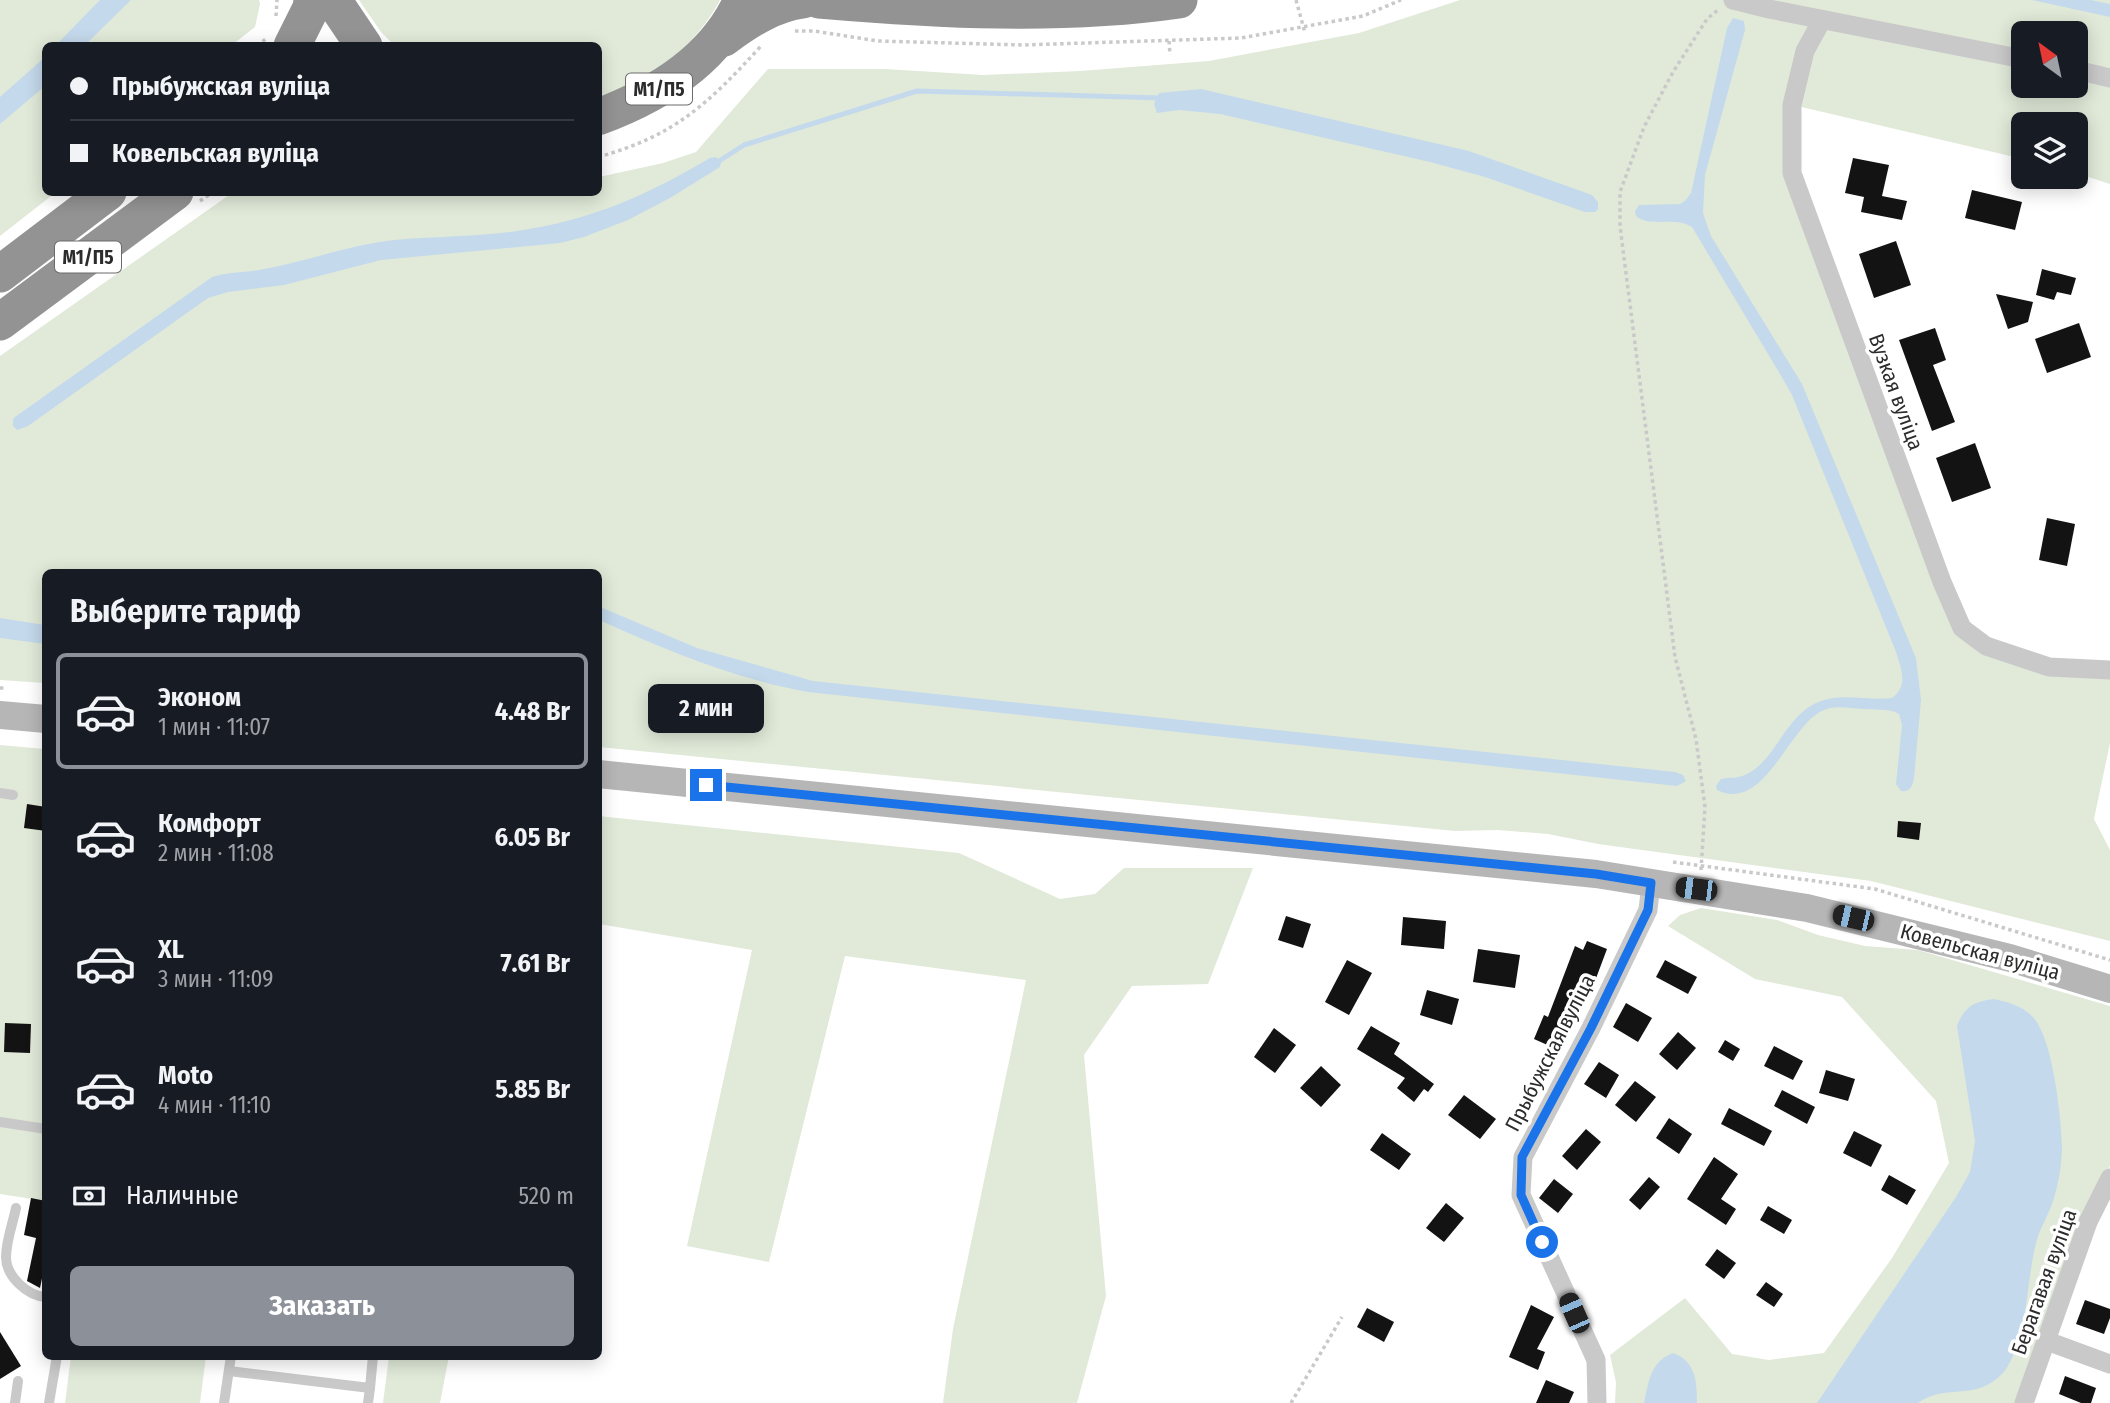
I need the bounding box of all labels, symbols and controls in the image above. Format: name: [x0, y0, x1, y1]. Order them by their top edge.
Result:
north arrow: [2011, 21, 2088, 98]
map controls: [2011, 21, 2088, 189]
text: Прыбужская вуліца: [112, 71, 330, 102]
road number: М1/П5: [626, 74, 692, 104]
button: layers: [2011, 112, 2088, 189]
text: Ковельская вуліца: [112, 138, 319, 169]
road number: М1/П5: [55, 242, 121, 272]
street label: Вузкая вуліца: [1863, 330, 1929, 454]
text: Выберите тариф: [70, 592, 301, 630]
icon: car: [74, 680, 137, 743]
text: Эконом: [158, 682, 241, 713]
callout: 2 мин: [648, 684, 764, 732]
text: 2 мин: [679, 694, 733, 722]
text: 4.48 Br: [495, 696, 570, 727]
text: 1 мин · 11:07: [158, 713, 270, 741]
route end: [690, 769, 722, 801]
icon: car: [74, 806, 137, 869]
text: Комфорт: [158, 808, 261, 839]
text: 6.05 Br: [494, 822, 570, 853]
text: 2 мин · 11:08: [158, 839, 274, 867]
car: [1674, 876, 1719, 902]
car: [1831, 903, 1876, 933]
street label: Ковельская вуліца: [1897, 918, 2063, 986]
icon: car: [74, 932, 137, 995]
text: XL: [158, 934, 184, 965]
text: 7.61 Br: [501, 948, 570, 979]
text: 3 мин · 11:09: [158, 965, 274, 993]
street label: Прыбужская вуліца: [1499, 970, 1601, 1136]
icon: car: [74, 1058, 137, 1121]
text: Moto: [158, 1060, 213, 1091]
text: 5.85 Br: [495, 1074, 570, 1105]
text: 4 мин · 11:10: [158, 1091, 271, 1119]
icon: cash: [70, 1177, 108, 1215]
text: Наличные: [126, 1180, 239, 1211]
text: 520 m: [518, 1182, 574, 1210]
street label: Берагавая вуліца: [2006, 1206, 2082, 1358]
route start: [1526, 1226, 1558, 1258]
button: Заказать: [70, 1266, 574, 1346]
car: [1556, 1290, 1593, 1336]

